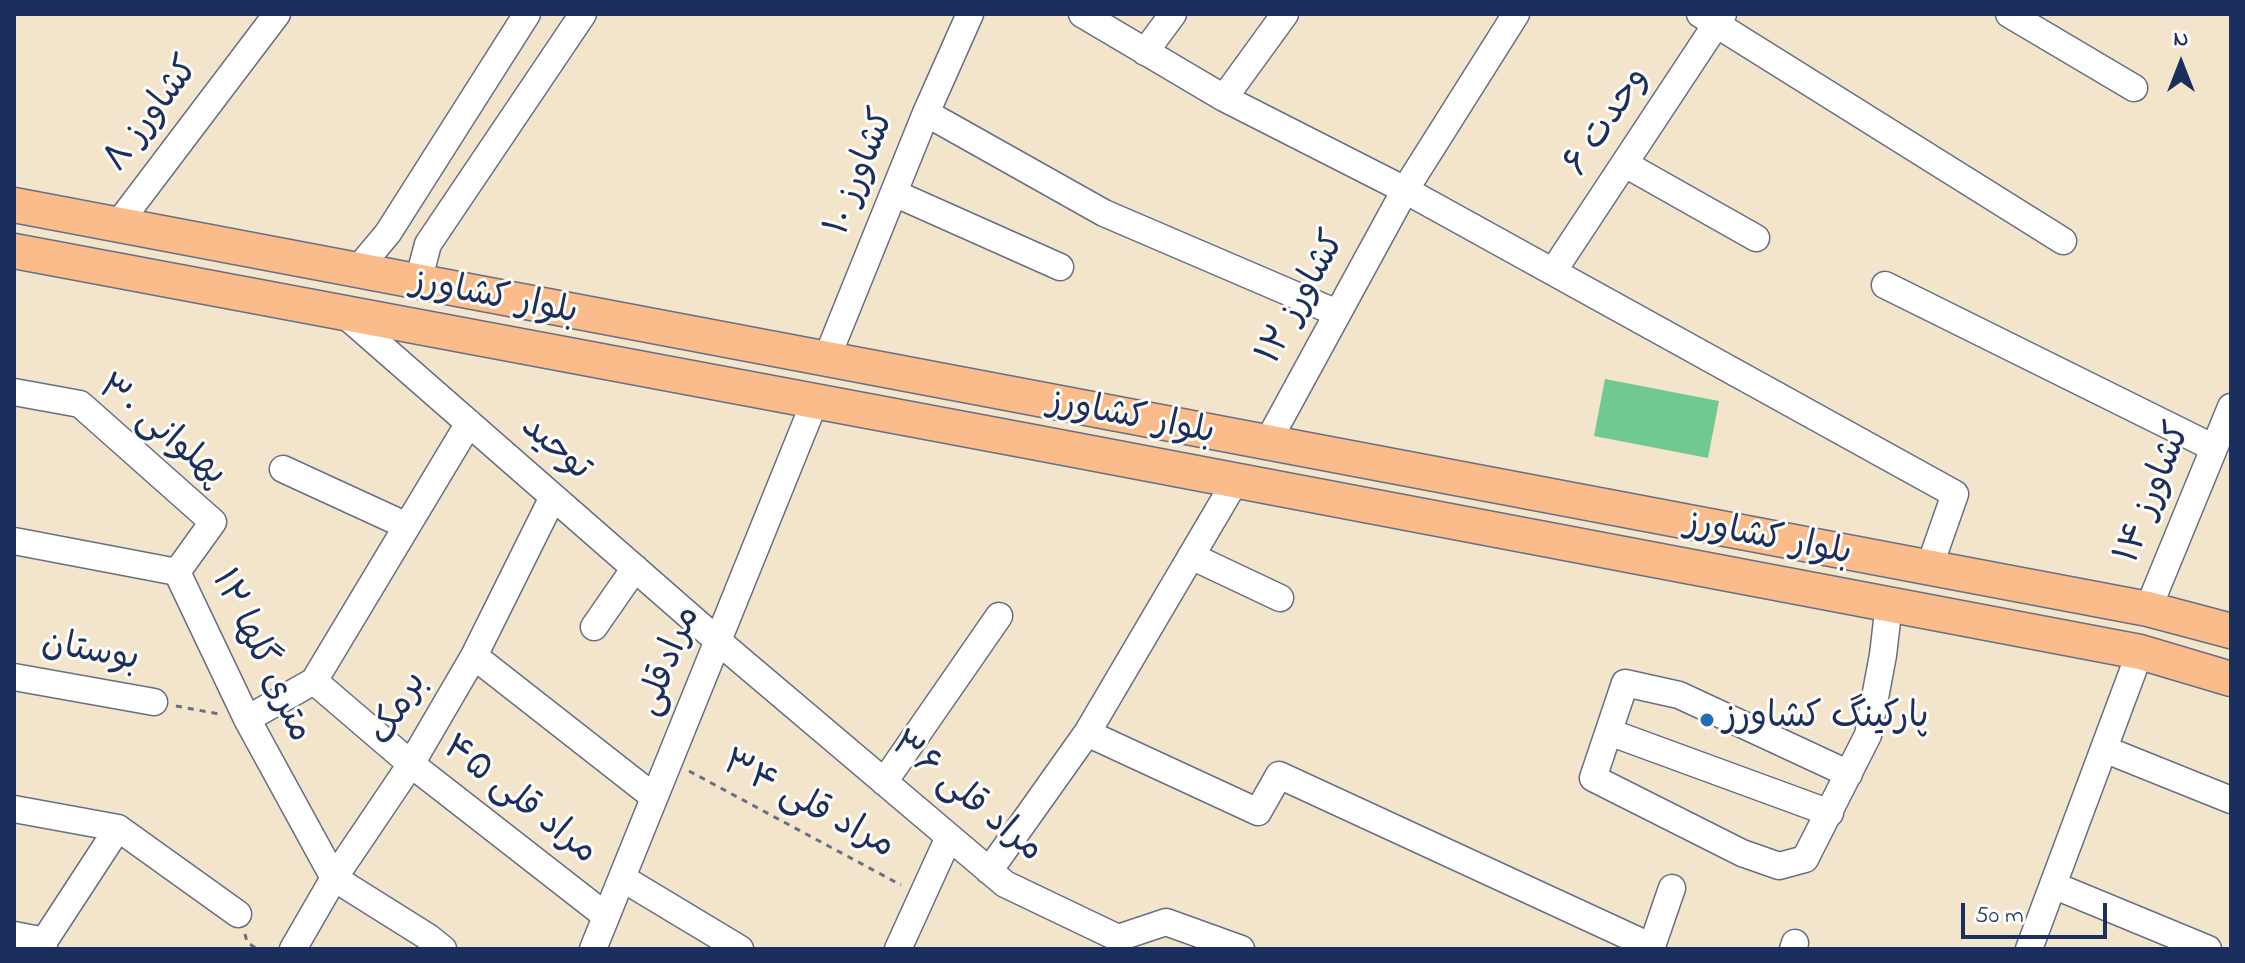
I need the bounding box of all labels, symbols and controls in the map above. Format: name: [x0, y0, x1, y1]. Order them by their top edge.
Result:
north arrow: [2141, 24, 2221, 104]
text: N: [2174, 24, 2188, 56]
street label: کشاورز ۸: [97, 50, 211, 182]
street label: وحدت ۶: [1557, 60, 1661, 186]
street label: کشاورز ۱۰: [818, 103, 908, 243]
street label: کشاورز ۱۲: [1250, 225, 1358, 373]
street label: بلوار کشاورز: [407, 263, 581, 337]
street label: پهلوانی ۳۰: [87, 368, 233, 498]
street label: بلوار کشاورز: [1044, 383, 1218, 457]
street label: توحید: [510, 408, 598, 492]
street label: کشاورز ۱۴: [2108, 417, 2204, 571]
street label: بلوار کشاورز: [1681, 504, 1855, 578]
street label: ۱۲ متری گلها: [199, 564, 319, 750]
street label: مرادقلی: [630, 601, 712, 723]
street label: بوستان: [38, 624, 142, 684]
street label: برمک: [363, 665, 439, 755]
place label: پارکینگ کشاورز: [1723, 698, 1929, 742]
marker: پارکینگ کشاورز: [1698, 711, 1716, 729]
street label: مراد قلی ۳۶: [880, 724, 1050, 874]
street label: مراد قلی ۴۵: [432, 728, 604, 876]
street label: مراد قلی ۳۴: [713, 744, 901, 870]
scale bar: [1965, 887, 2111, 937]
text: 50 m: [1975, 899, 2024, 934]

